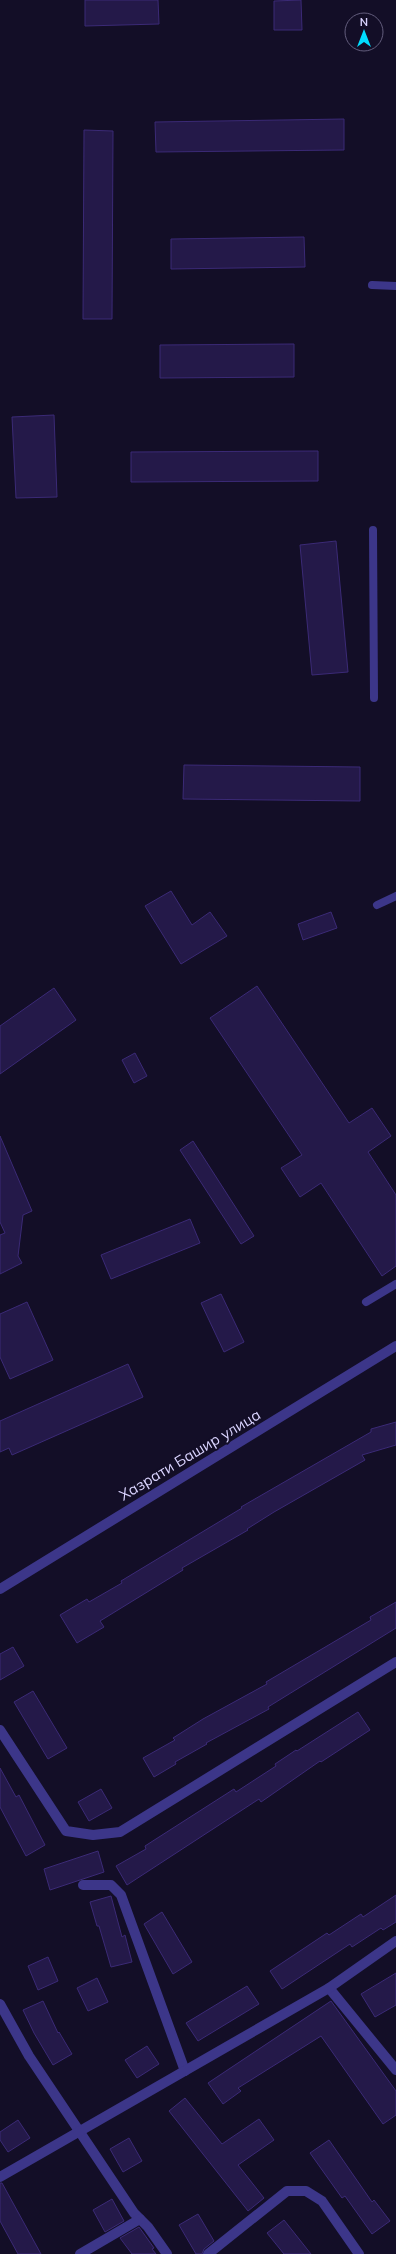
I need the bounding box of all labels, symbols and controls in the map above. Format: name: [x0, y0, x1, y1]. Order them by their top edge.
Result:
north arrow: [344, 12, 384, 52]
text: N: [360, 15, 368, 29]
street label: Хазрати Башир улица: [116, 1405, 264, 1504]

